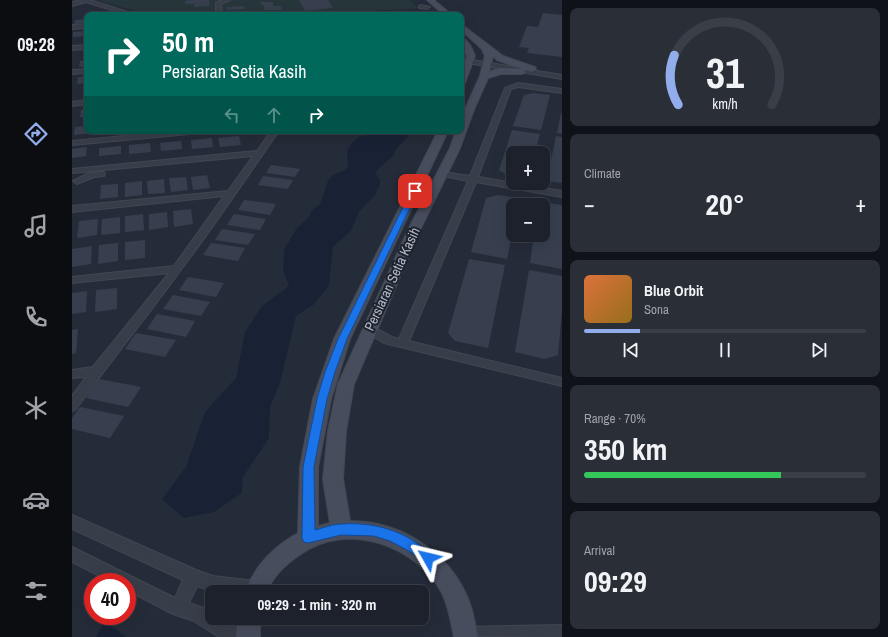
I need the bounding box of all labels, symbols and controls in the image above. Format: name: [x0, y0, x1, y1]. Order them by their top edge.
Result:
text: 50 m: [162, 23, 214, 61]
icon: right: [96, 28, 148, 80]
text: 09:28: [17, 32, 55, 57]
text: 31: [706, 45, 744, 101]
text: Persiaran Setia Kasih: [162, 59, 306, 84]
text: km/h: [712, 93, 738, 112]
icon: left: [221, 104, 243, 126]
icon: ahead: [263, 104, 285, 126]
icon: right: [305, 104, 327, 126]
icon: directions: [22, 120, 50, 148]
map controls: [506, 146, 550, 242]
button: +: [506, 146, 550, 190]
text: Climate: [584, 165, 621, 182]
pin: [398, 174, 432, 208]
icon: arrive: [404, 180, 426, 202]
text: 20°: [705, 184, 745, 224]
text: −: [584, 189, 595, 219]
text: +: [855, 189, 866, 219]
button: −: [506, 198, 550, 242]
icon: music: [22, 212, 50, 240]
street label: Persiaran Setia Kasih: [360, 224, 424, 334]
text: Blue Orbit: [644, 280, 703, 301]
text: Sona: [644, 301, 669, 318]
icon: phone: [22, 303, 50, 331]
icon: previous: [620, 339, 642, 361]
icon: pause: [714, 339, 736, 361]
icon: next: [808, 339, 830, 361]
icon: climate: [22, 394, 50, 422]
text: Range · 70%: [584, 410, 646, 427]
text: 350 km: [584, 429, 667, 469]
icon: car: [22, 486, 50, 514]
position arrow: [407, 537, 449, 579]
text: Arrival: [584, 542, 615, 559]
text: 09:29: [584, 561, 647, 601]
speed limit sign: 40: [84, 573, 136, 625]
icon: filters: [22, 577, 50, 605]
text: 09:29 · 1 min · 320 m: [258, 594, 376, 615]

